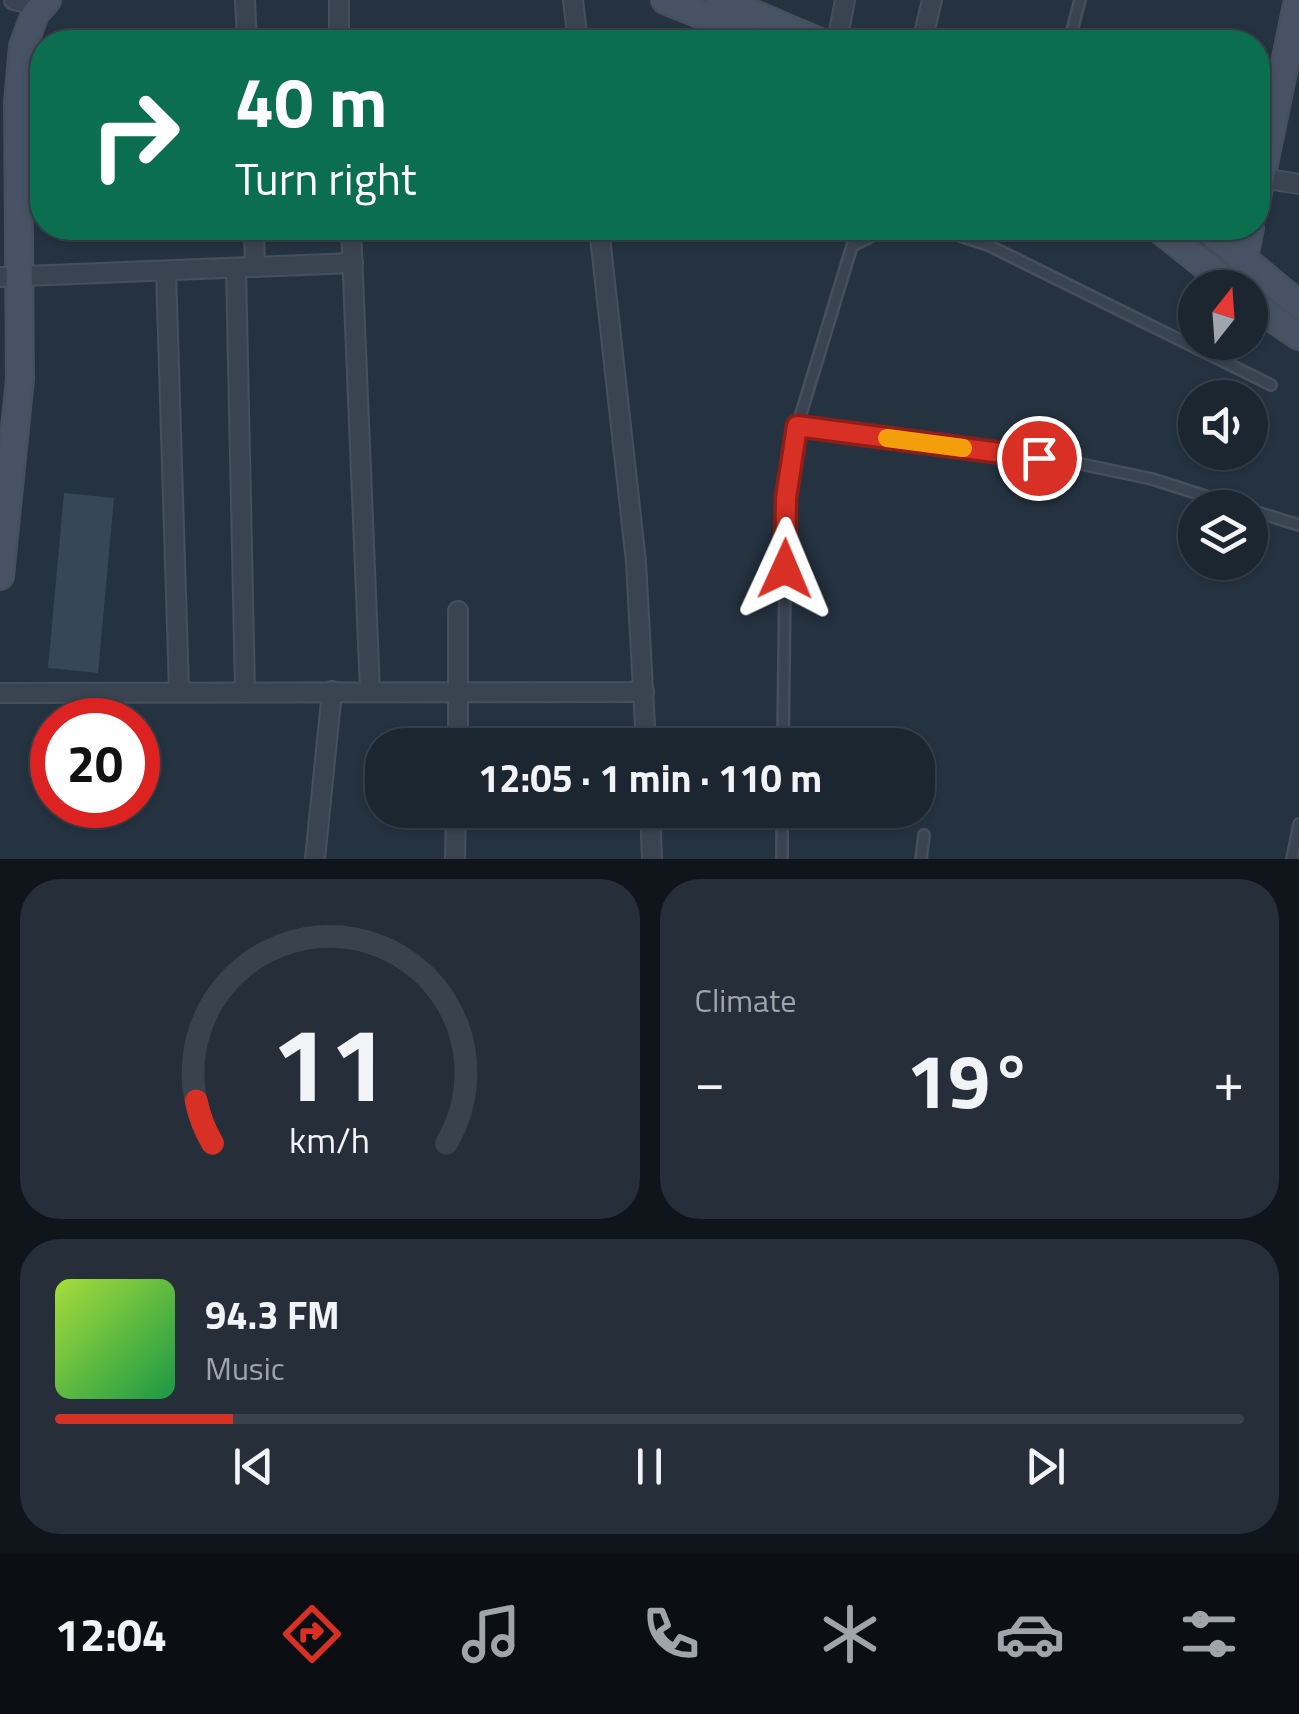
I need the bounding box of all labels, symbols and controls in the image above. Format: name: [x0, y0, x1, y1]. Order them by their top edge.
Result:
text: 40 m: [235, 48, 388, 154]
icon: right: [70, 70, 200, 200]
text: Turn right: [235, 144, 417, 212]
north arrow: [1178, 270, 1268, 360]
map controls: [1178, 270, 1268, 580]
button: sound: [1178, 380, 1268, 470]
pin: [997, 416, 1082, 501]
icon: arrive: [1012, 431, 1067, 486]
button: layers: [1178, 490, 1268, 580]
position arrow: [733, 517, 837, 621]
speed limit sign: 20: [30, 698, 160, 828]
text: 12:05 · 1 min · 110 m: [478, 749, 822, 807]
text: Climate: [695, 976, 796, 1024]
text: 11: [272, 983, 388, 1141]
text: 19°: [906, 1023, 1032, 1137]
text: −: [695, 1039, 725, 1122]
text: +: [1213, 1039, 1244, 1122]
text: km/h: [289, 1112, 370, 1167]
text: 94.3 FM: [205, 1286, 340, 1344]
text: Music: [205, 1344, 285, 1392]
icon: previous: [226, 1439, 281, 1494]
icon: pause: [622, 1439, 677, 1494]
icon: next: [1018, 1439, 1073, 1494]
icon: directions: [277, 1599, 347, 1669]
icon: music: [456, 1599, 526, 1669]
icon: phone: [636, 1599, 706, 1669]
icon: climate: [815, 1599, 885, 1669]
icon: car: [995, 1599, 1065, 1669]
icon: filters: [1174, 1599, 1244, 1669]
text: 12:04: [55, 1600, 167, 1668]

